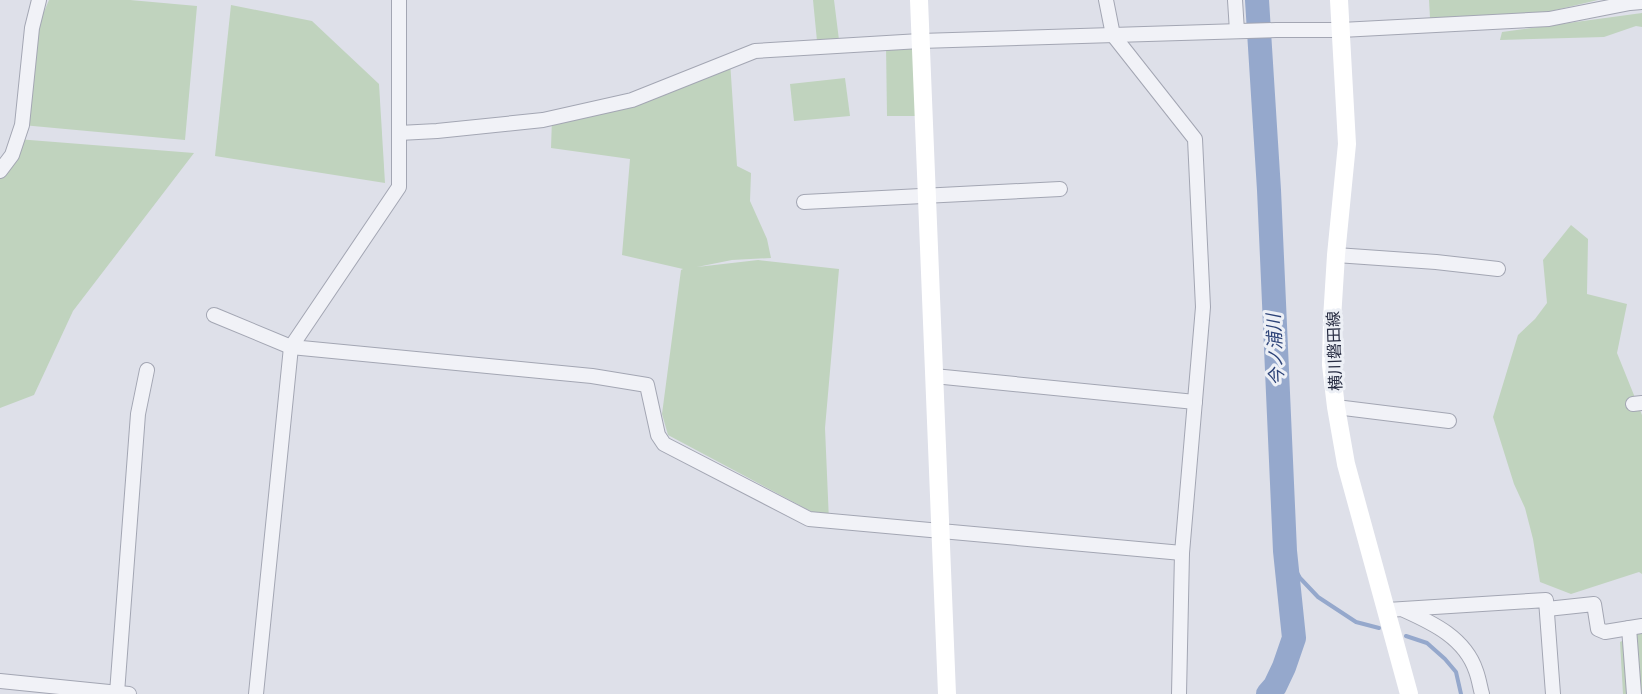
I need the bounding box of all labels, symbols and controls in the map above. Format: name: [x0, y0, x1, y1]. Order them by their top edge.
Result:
water label: 今ノ浦川: [1262, 311, 1288, 387]
street label: 横川磐田線: [1323, 311, 1345, 391]

